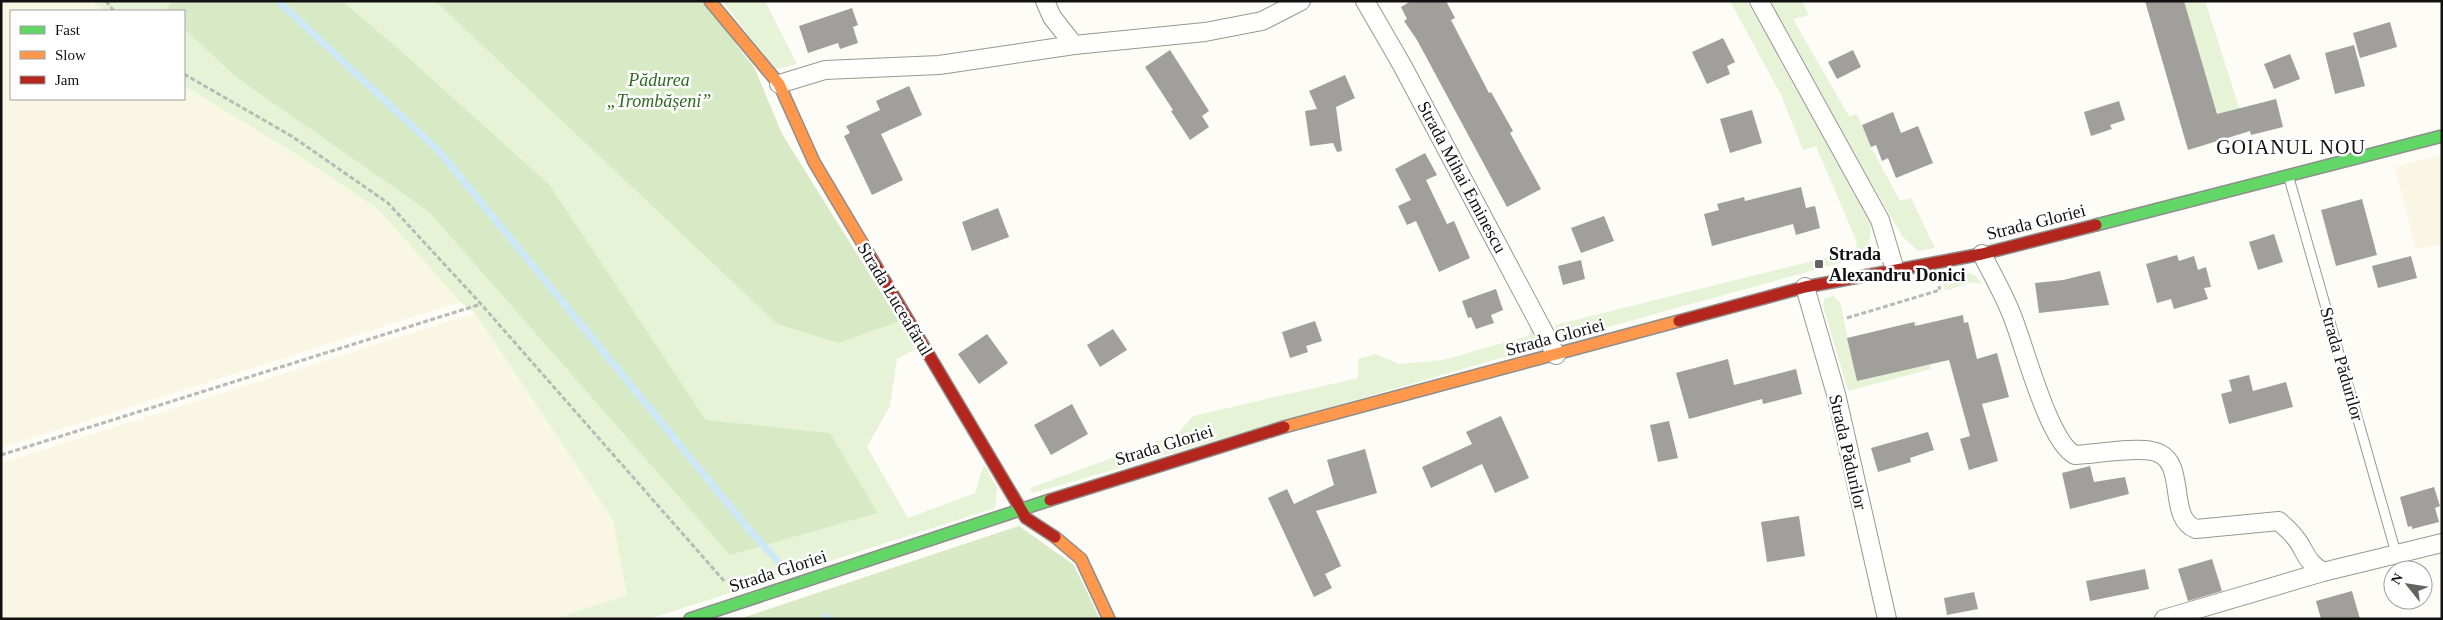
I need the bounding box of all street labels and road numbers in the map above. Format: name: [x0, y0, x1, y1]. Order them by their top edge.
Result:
street label: Strada Mihai Eminescu: [1414, 98, 1510, 256]
street label: Strada Gloriei: [1984, 200, 2088, 244]
street label: Strada Luceafărul: [853, 239, 937, 359]
street label: Strada Pădurilor: [2316, 305, 2368, 423]
street label: Strada Gloriei: [1503, 314, 1607, 360]
street label: Strada Pădurilor: [1825, 393, 1871, 511]
street label: Strada Gloriei: [1113, 421, 1215, 469]
street label: Strada Gloriei: [727, 546, 829, 596]

